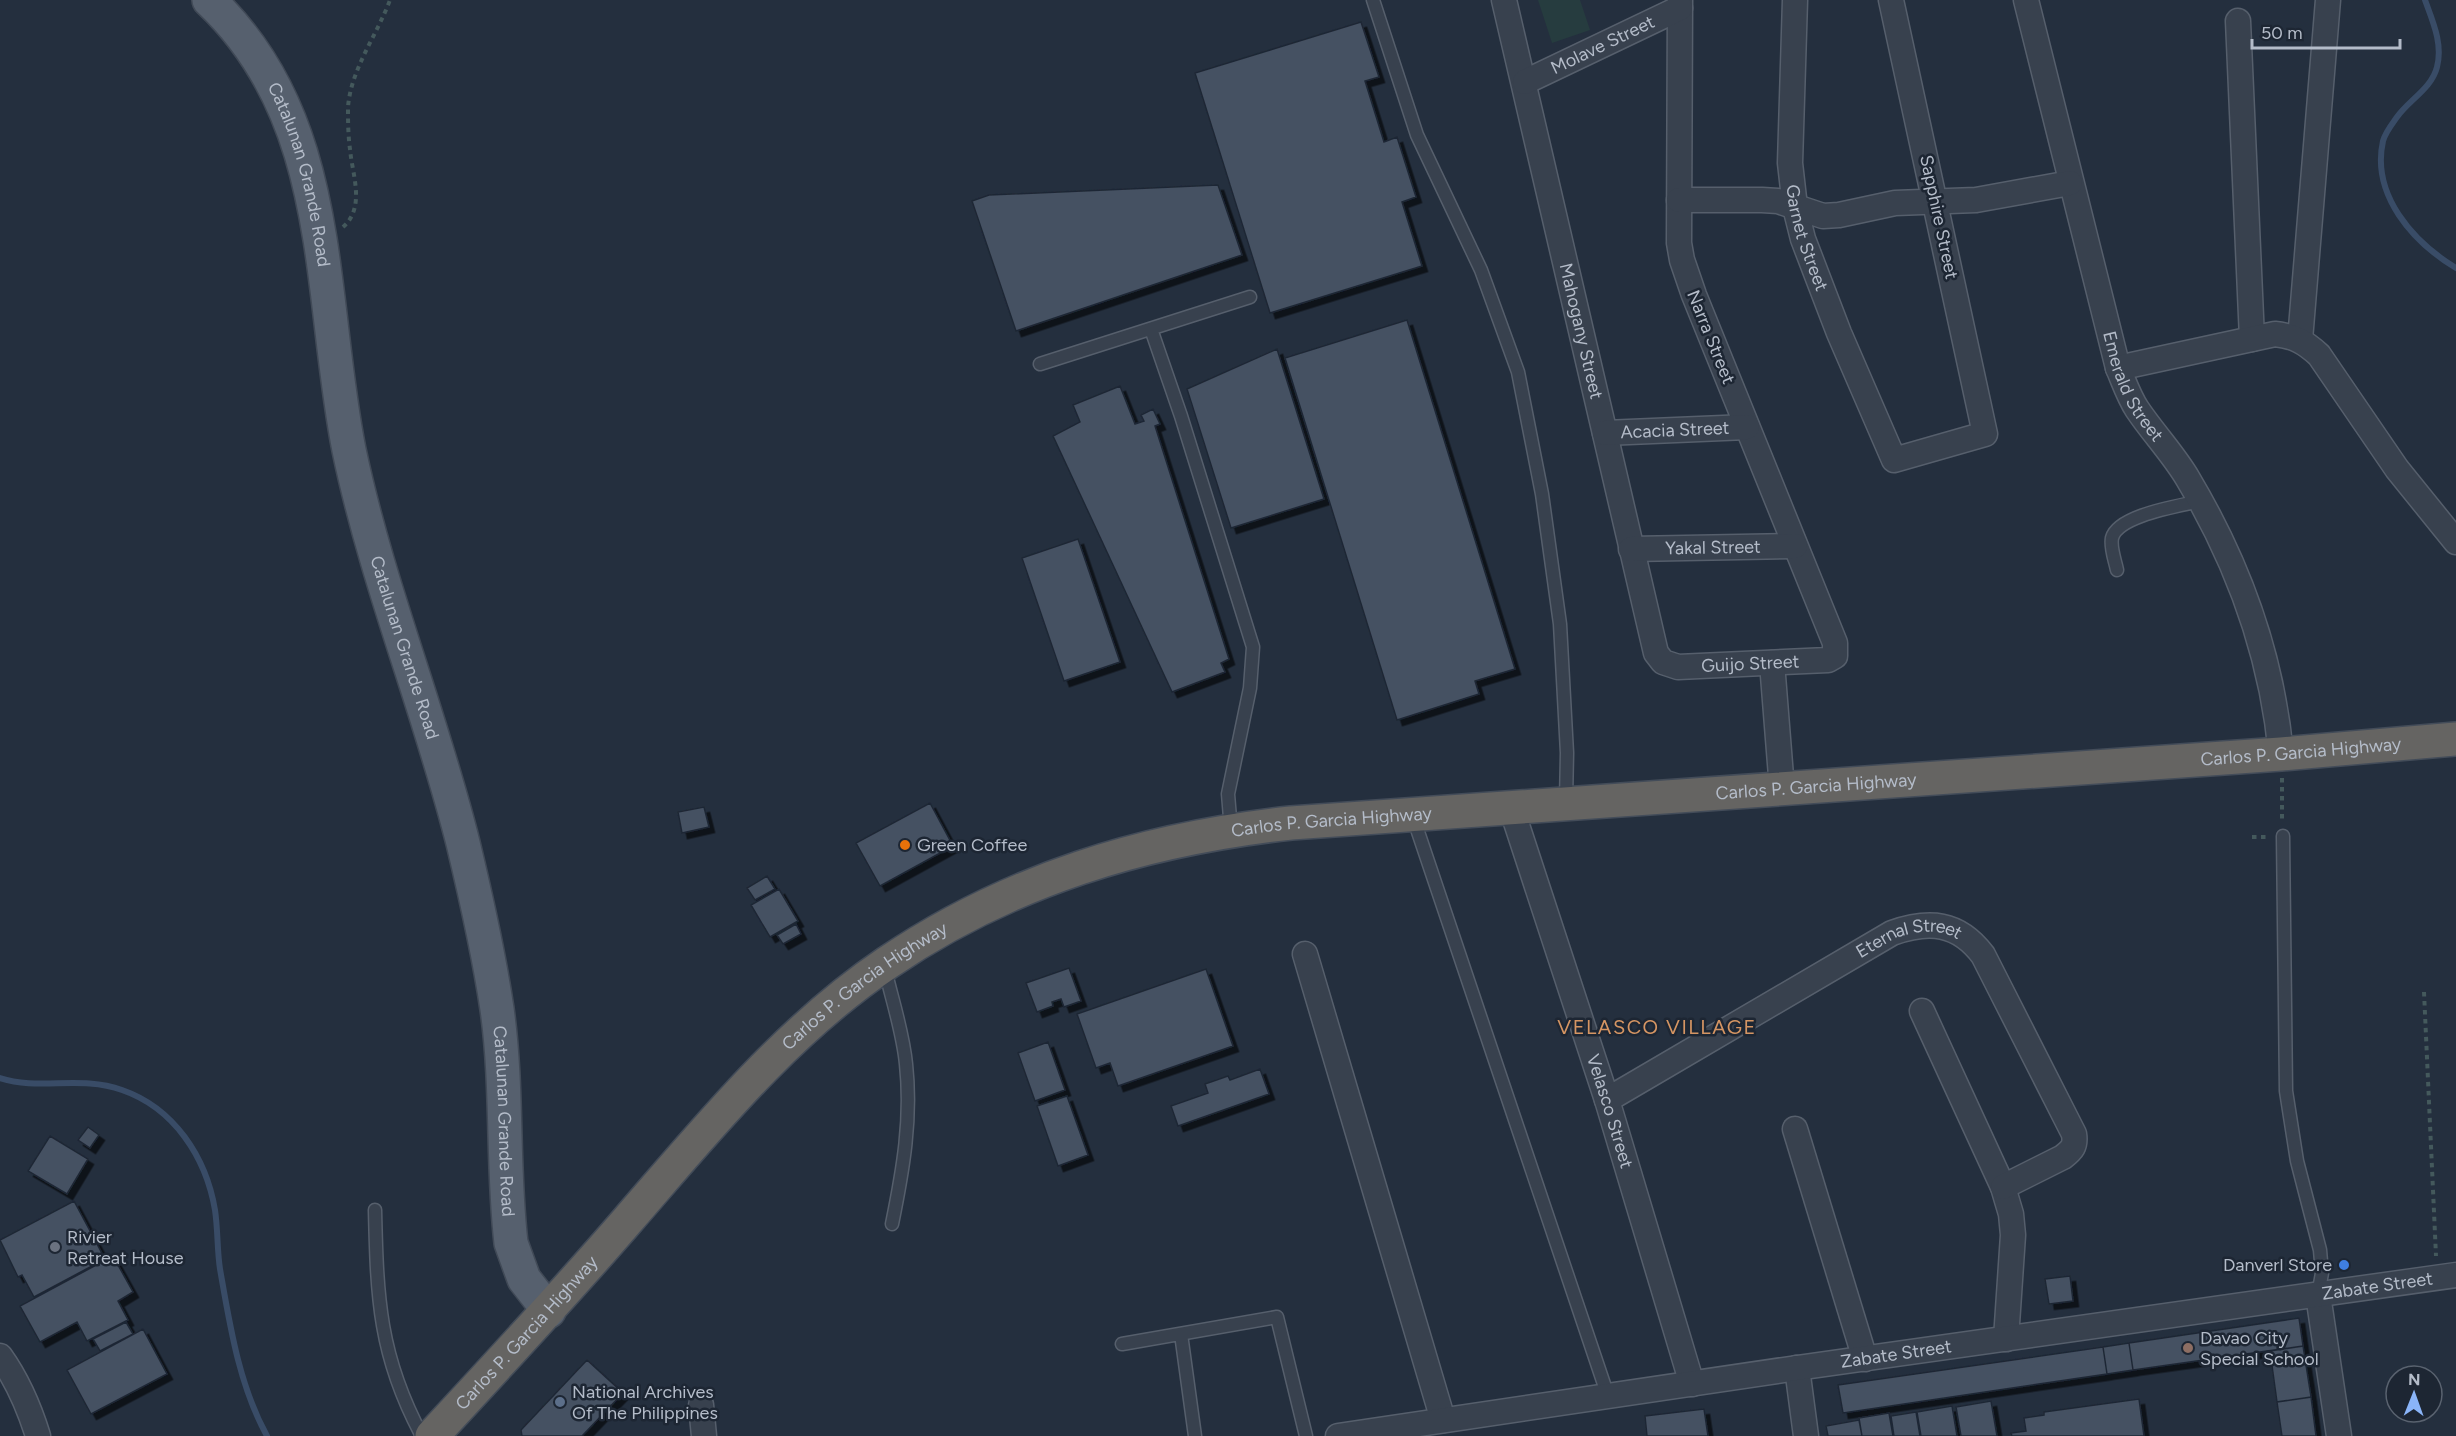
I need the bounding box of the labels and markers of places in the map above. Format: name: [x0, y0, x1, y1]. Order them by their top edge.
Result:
place label: Green Coffee: [917, 834, 1027, 856]
marker: Green Coffee: [898, 838, 912, 852]
place label: Rivier Retreat House: [67, 1226, 184, 1269]
marker: Rivier Retreat House: [48, 1240, 62, 1254]
place label: Danverl Store: [2223, 1254, 2332, 1276]
marker: Danverl Store: [2337, 1258, 2351, 1272]
place label: Davao City Special School: [2200, 1327, 2319, 1370]
marker: Davao City Special School: [2181, 1341, 2195, 1355]
place label: National Archives Of The Philippines: [572, 1381, 718, 1424]
marker: National Archives Of The Philippines: [553, 1395, 567, 1409]

